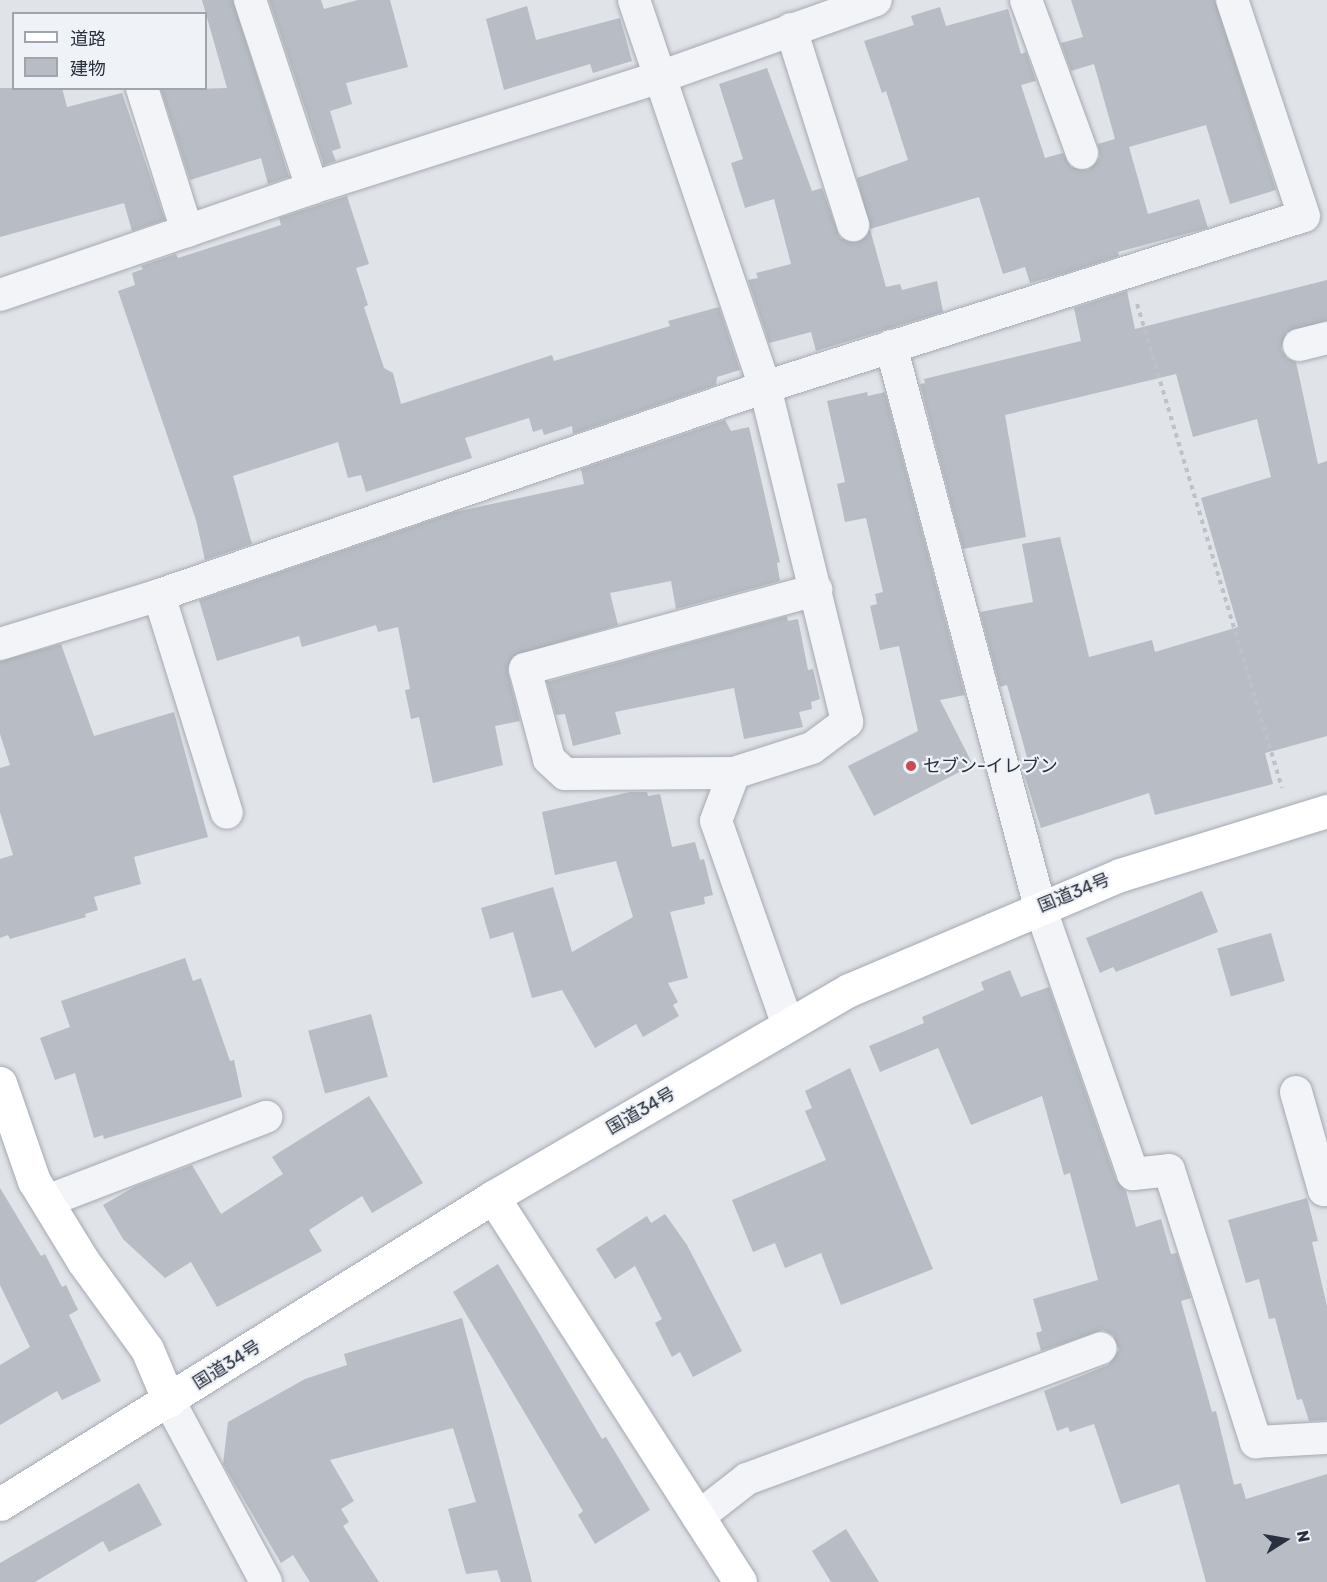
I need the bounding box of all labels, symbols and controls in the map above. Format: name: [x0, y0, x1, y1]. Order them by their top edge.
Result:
legend: [12, 12, 207, 90]
text: 道路: [70, 28, 106, 50]
text: 建物: [70, 58, 106, 80]
place label: セブン-イレブン: [923, 755, 1058, 777]
marker: セブン-イレブン: [904, 759, 918, 773]
street label: 国道34号: [1035, 869, 1113, 917]
street label: 国道34号: [603, 1083, 679, 1139]
street label: 国道34号: [189, 1336, 265, 1394]
north arrow: [1255, 1510, 1315, 1570]
text: N: [1293, 1529, 1314, 1544]

